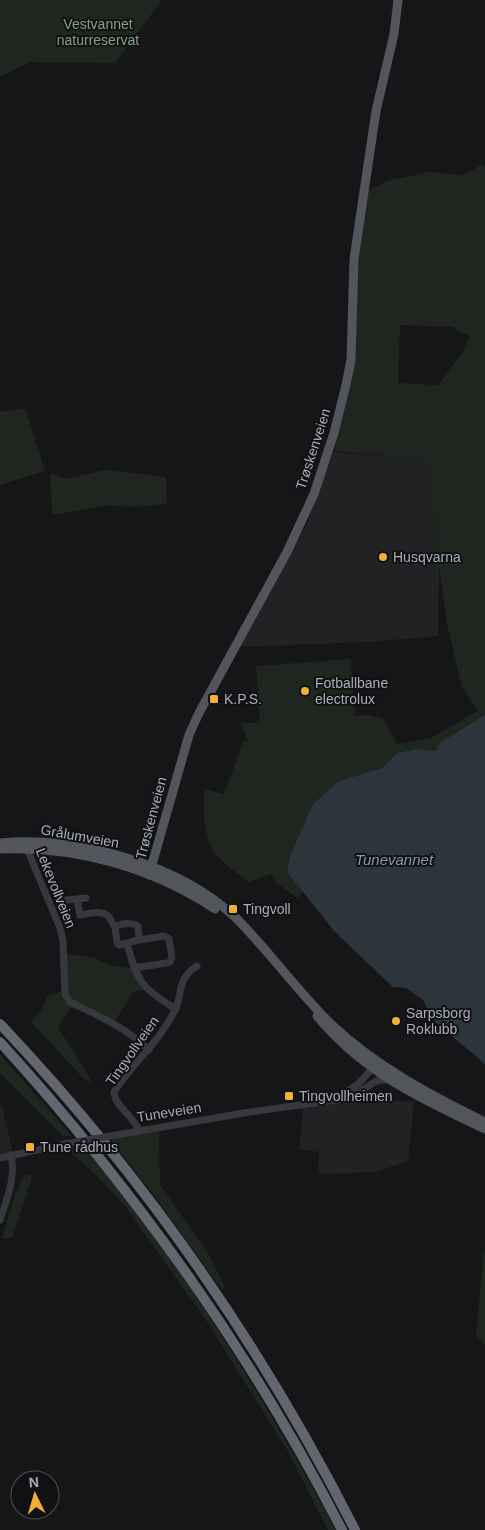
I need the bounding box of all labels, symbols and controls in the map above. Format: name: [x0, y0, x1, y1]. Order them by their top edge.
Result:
park label: Vestvannet naturreservat: [57, 16, 139, 48]
street label: Trøskenveien: [292, 406, 334, 492]
place label: Husqvarna: [393, 549, 461, 565]
marker: Husqvarna: [377, 551, 389, 563]
place label: Fotballbane electrolux: [315, 675, 388, 707]
marker: Fotballbane electrolux: [299, 685, 311, 697]
place label: K.P.S.: [224, 691, 262, 707]
marker: K.P.S.: [208, 693, 220, 705]
street label: Trøskenveien: [132, 775, 170, 861]
street label: Grålumveien: [40, 821, 120, 851]
street label: Lekevollveien: [33, 846, 79, 930]
water label: Tunevannet: [355, 851, 434, 868]
place label: Tingvoll: [243, 901, 291, 917]
marker: Tingvoll: [227, 903, 239, 915]
place label: Sarpsborg Roklubb: [406, 1005, 471, 1037]
street label: Tingvollveien: [102, 1013, 162, 1089]
marker: Sarpsborg Roklubb: [390, 1015, 402, 1027]
place label: Tingvollheimen: [299, 1088, 393, 1104]
marker: Tingvollheimen: [283, 1090, 295, 1102]
street label: Tuneveien: [136, 1099, 202, 1125]
place label: Tune rådhus: [40, 1139, 118, 1155]
marker: Tune rådhus: [24, 1141, 36, 1153]
north arrow: [10, 1470, 60, 1520]
text: N: [28, 1474, 40, 1490]

